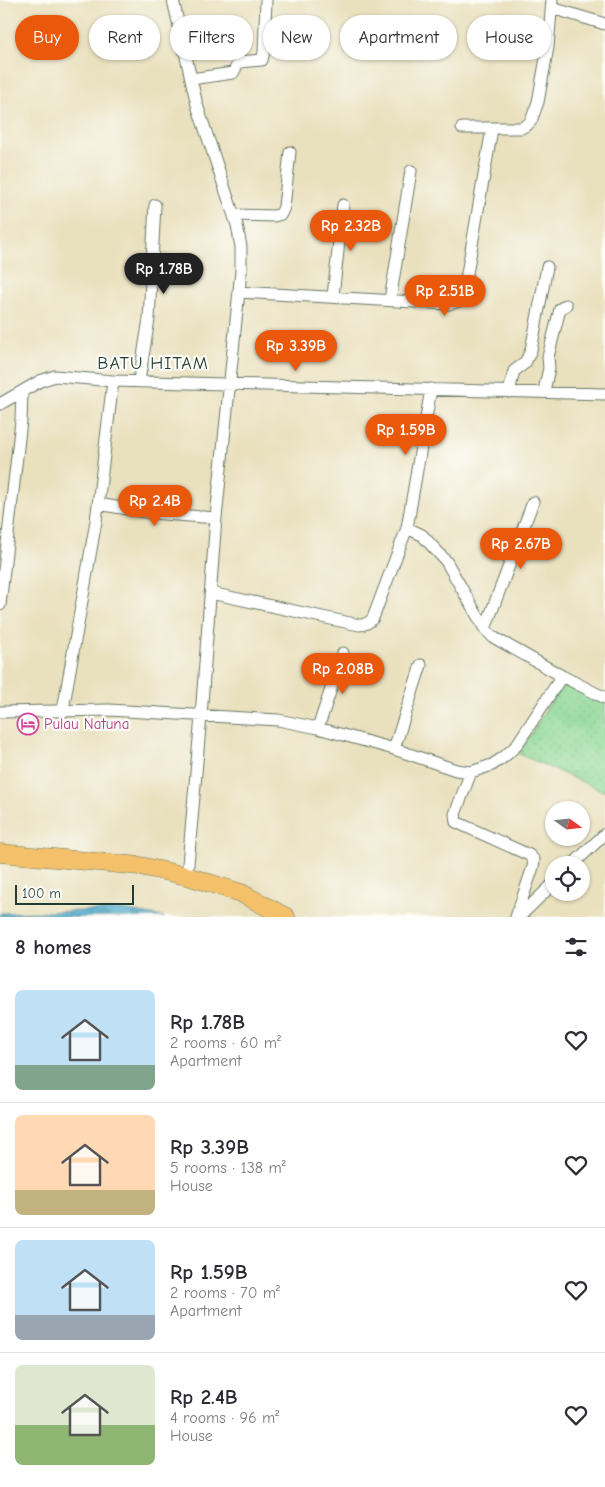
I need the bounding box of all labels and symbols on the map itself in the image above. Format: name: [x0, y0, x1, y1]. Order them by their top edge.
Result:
pin: Rp 2.32B: [299, 210, 403, 252]
pin: Rp 1.78B: [112, 252, 216, 295]
pin: Rp 2.51B: [393, 274, 497, 317]
pin: Rp 3.39B: [244, 330, 348, 372]
district label: BATU HITAM: [97, 353, 209, 374]
pin: Rp 1.59B: [354, 414, 458, 456]
pin: Rp 2.4B: [109, 484, 201, 527]
pin: Rp 2.67B: [469, 528, 573, 570]
pin: Rp 2.08B: [291, 652, 395, 695]
hotel icon: Pulau Natuna: [16, 712, 40, 736]
place label: Pulau Natuna: [44, 715, 129, 733]
north arrow: [545, 801, 590, 846]
scale bar: [15, 882, 134, 905]

